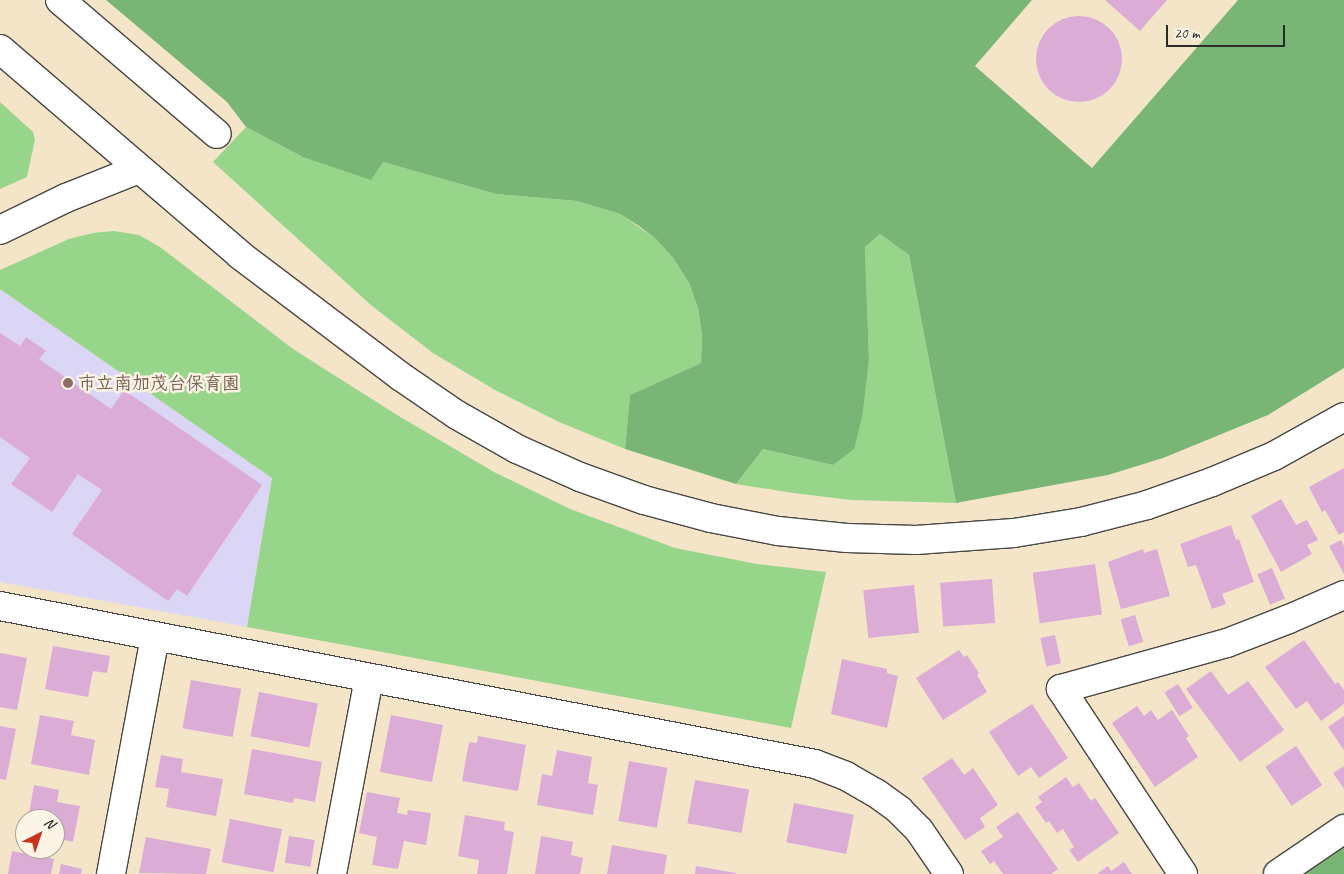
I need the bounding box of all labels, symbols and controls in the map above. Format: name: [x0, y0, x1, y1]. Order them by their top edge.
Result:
scale bar: [1169, 15, 1288, 47]
text: 20 m: [1174, 24, 1200, 43]
place label: 市立南加茂台保育園: [78, 372, 240, 394]
marker: 市立南加茂台保育園: [62, 377, 74, 389]
north arrow: [15, 809, 65, 859]
text: N: [41, 814, 58, 832]

